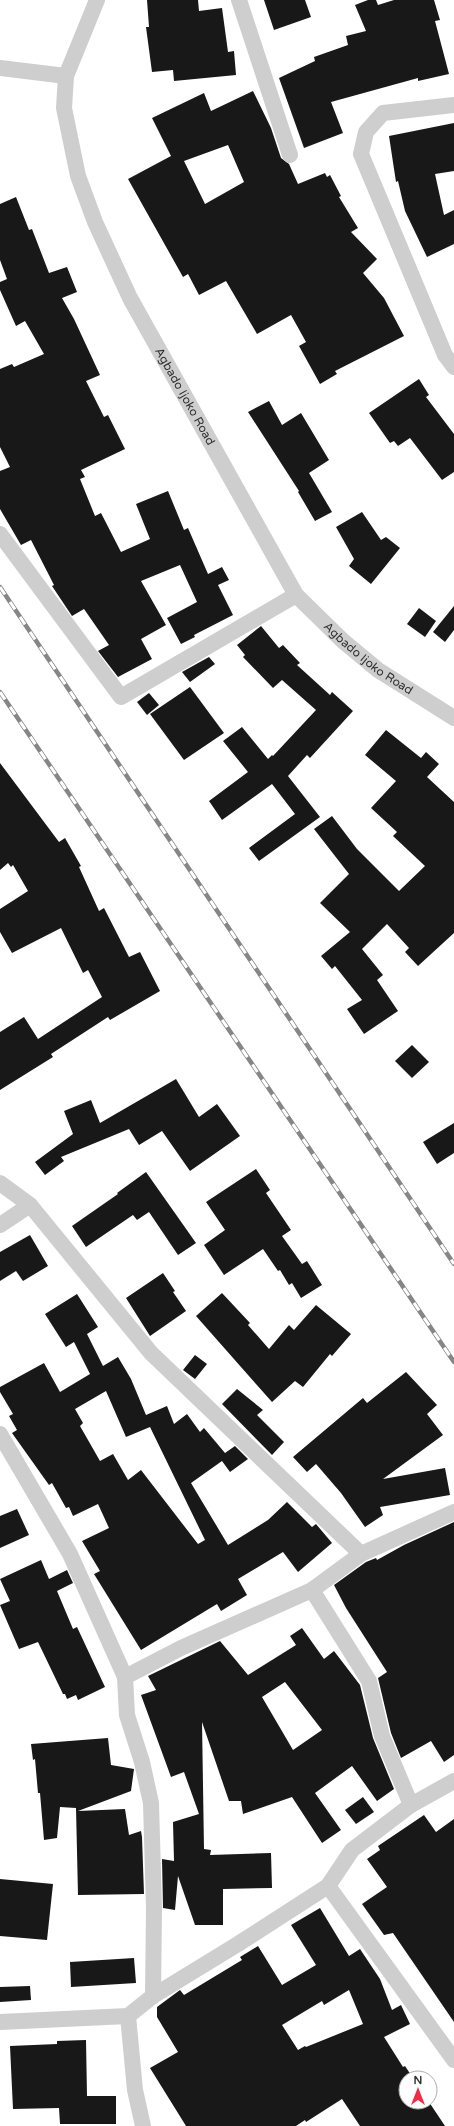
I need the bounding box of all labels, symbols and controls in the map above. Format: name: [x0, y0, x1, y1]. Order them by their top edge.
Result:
street label: Agbado Ijoko Road: [152, 345, 218, 448]
street label: Agbado Ijoko Road: [321, 619, 416, 697]
north arrow: [398, 2070, 438, 2110]
text: N: [414, 2074, 422, 2087]

